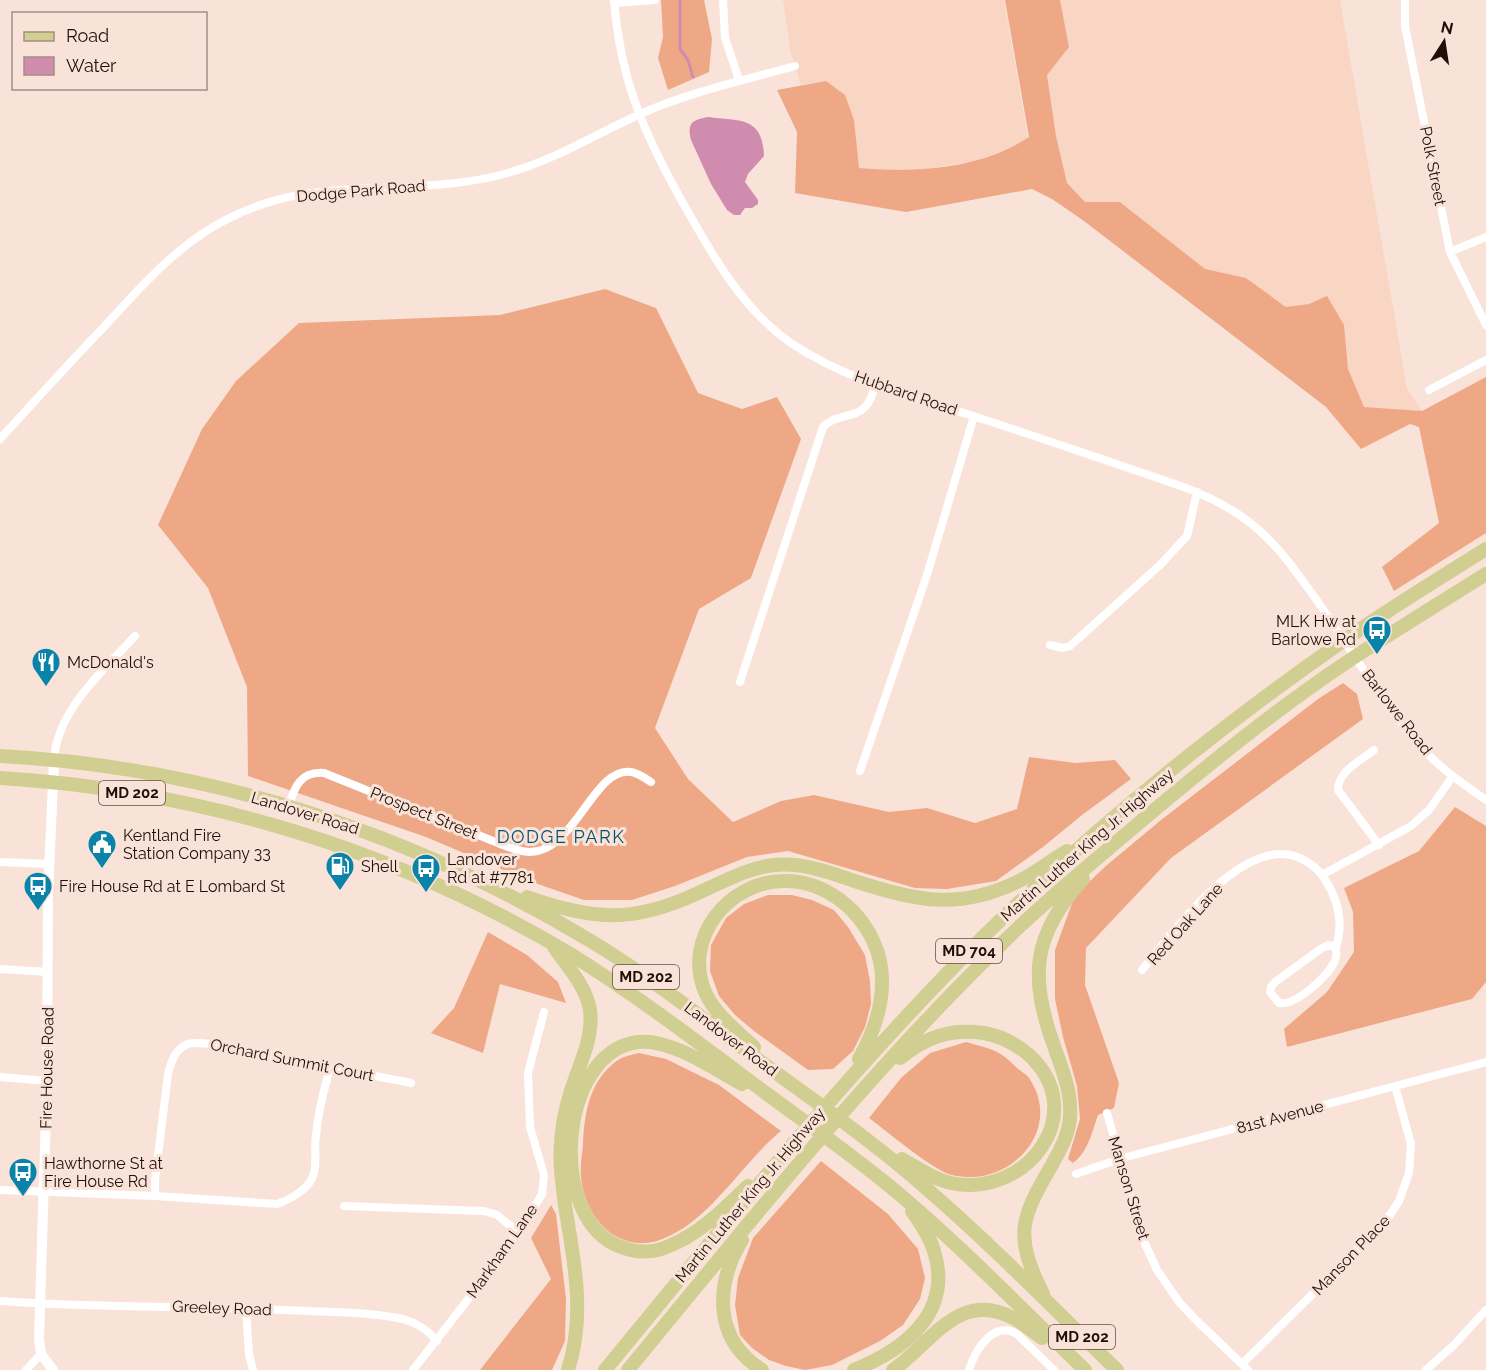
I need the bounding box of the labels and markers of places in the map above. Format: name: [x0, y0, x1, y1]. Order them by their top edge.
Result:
place label: MLK Hw at Barlowe Rd: [1271, 612, 1357, 649]
bus stop icon: MLK Hw at Barlowe Rd: [1361, 614, 1393, 656]
restaurant icon: McDonald's: [30, 646, 62, 688]
place label: McDonald's: [67, 653, 154, 672]
place label: Kentland Fire Station Company 33: [123, 826, 271, 863]
public building icon: Kentland Fire Station Company 33: [86, 828, 118, 870]
fuel station icon: Shell: [324, 850, 356, 892]
place label: Landover Rd at #7781: [447, 850, 534, 887]
bus stop icon: Landover Rd at #7781: [410, 852, 442, 894]
place label: Shell: [361, 857, 399, 876]
bus stop icon: Fire House Rd at E Lombard St: [22, 870, 54, 912]
place label: Fire House Rd at E Lombard St: [59, 877, 286, 896]
place label: Hawthorne St at Fire House Rd: [44, 1154, 163, 1191]
bus stop icon: Hawthorne St at Fire House Rd: [7, 1156, 39, 1198]

